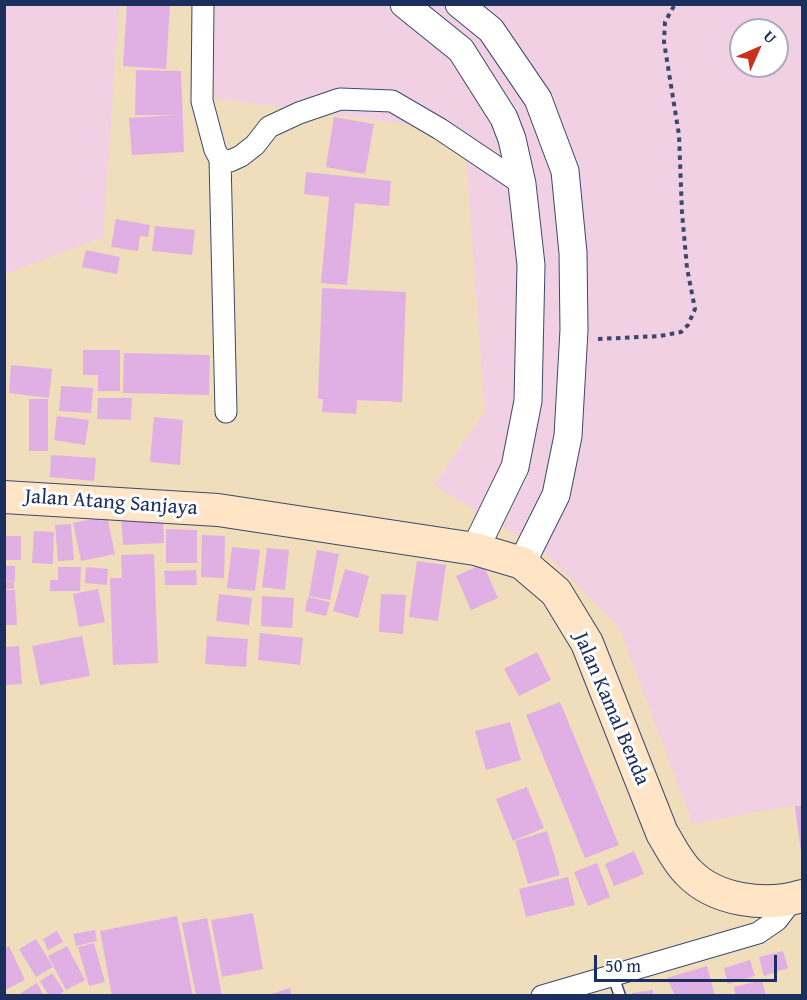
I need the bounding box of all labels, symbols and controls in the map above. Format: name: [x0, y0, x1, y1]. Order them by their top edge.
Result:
north arrow: [729, 18, 789, 78]
text: U: [758, 24, 783, 49]
street label: Jalan Atang Sanjaya: [24, 484, 198, 522]
street label: Jalan Kamal Benda: [567, 629, 655, 789]
scale bar: [597, 943, 780, 981]
text: 50 m: [605, 952, 641, 979]

